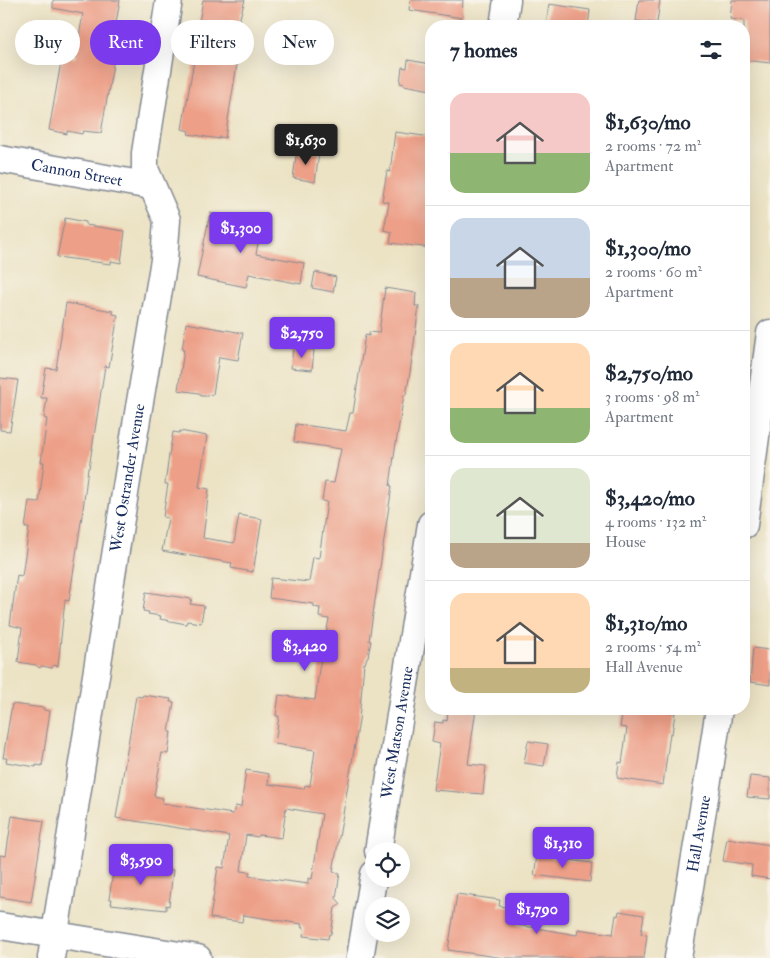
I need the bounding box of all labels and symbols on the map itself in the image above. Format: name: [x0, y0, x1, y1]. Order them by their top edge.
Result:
pin: $1,630: [265, 124, 347, 166]
street label: Cannon Street: [29, 155, 124, 191]
pin: $1,300: [200, 212, 282, 254]
pin: $2,750: [261, 316, 343, 359]
street label: West Ostrander Avenue: [106, 402, 150, 555]
pin: $3,420: [264, 630, 346, 672]
street label: West Matson Avenue: [376, 665, 418, 801]
street label: Hall Avenue: [683, 793, 715, 874]
pin: $1,310: [522, 826, 604, 869]
pin: $3,590: [100, 844, 182, 886]
pin: $1,790: [496, 892, 578, 935]

